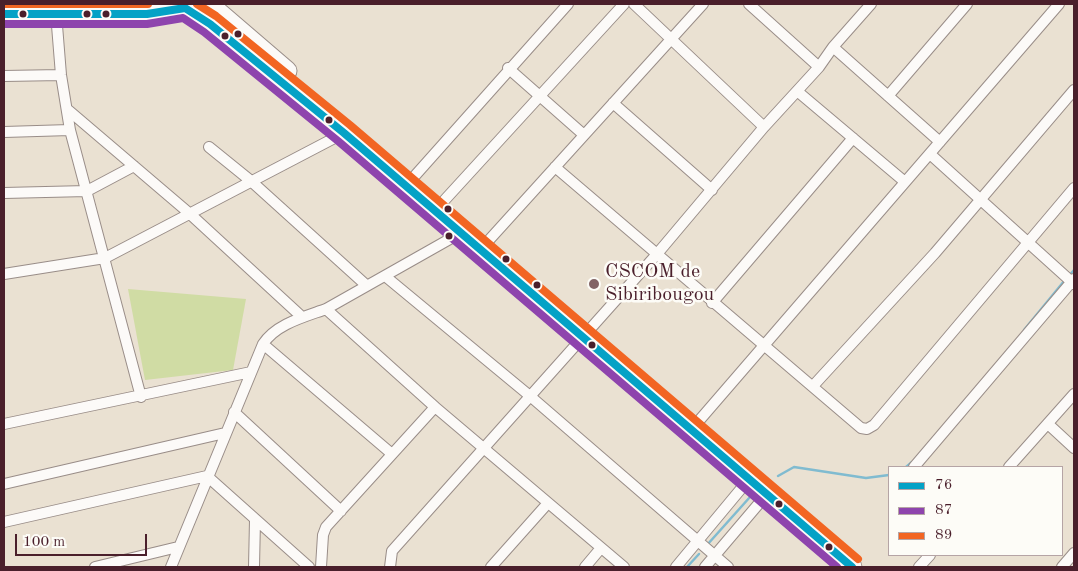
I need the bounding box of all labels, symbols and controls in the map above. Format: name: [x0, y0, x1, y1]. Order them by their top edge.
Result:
unlabelled marker: [18, 9, 28, 19]
unlabelled marker: [82, 9, 92, 19]
unlabelled marker: [101, 9, 111, 19]
unlabelled marker: [233, 29, 243, 39]
unlabelled marker: [220, 31, 230, 41]
unlabelled marker: [324, 115, 334, 125]
unlabelled marker: [443, 204, 453, 214]
unlabelled marker: [444, 231, 454, 241]
unlabelled marker: [501, 254, 511, 264]
place label: CSCOM de Sibiribougou: [605, 260, 714, 307]
marker: CSCOM de Sibiribougou: [587, 277, 601, 291]
unlabelled marker: [532, 280, 542, 290]
unlabelled marker: [587, 340, 597, 350]
legend: [888, 466, 1063, 556]
text: 76: [935, 478, 952, 493]
unlabelled marker: [774, 499, 784, 509]
text: 87: [935, 503, 952, 518]
scale bar: [18, 524, 150, 556]
text: 89: [935, 528, 952, 543]
text: 100 m: [23, 535, 65, 550]
unlabelled marker: [824, 542, 834, 552]

